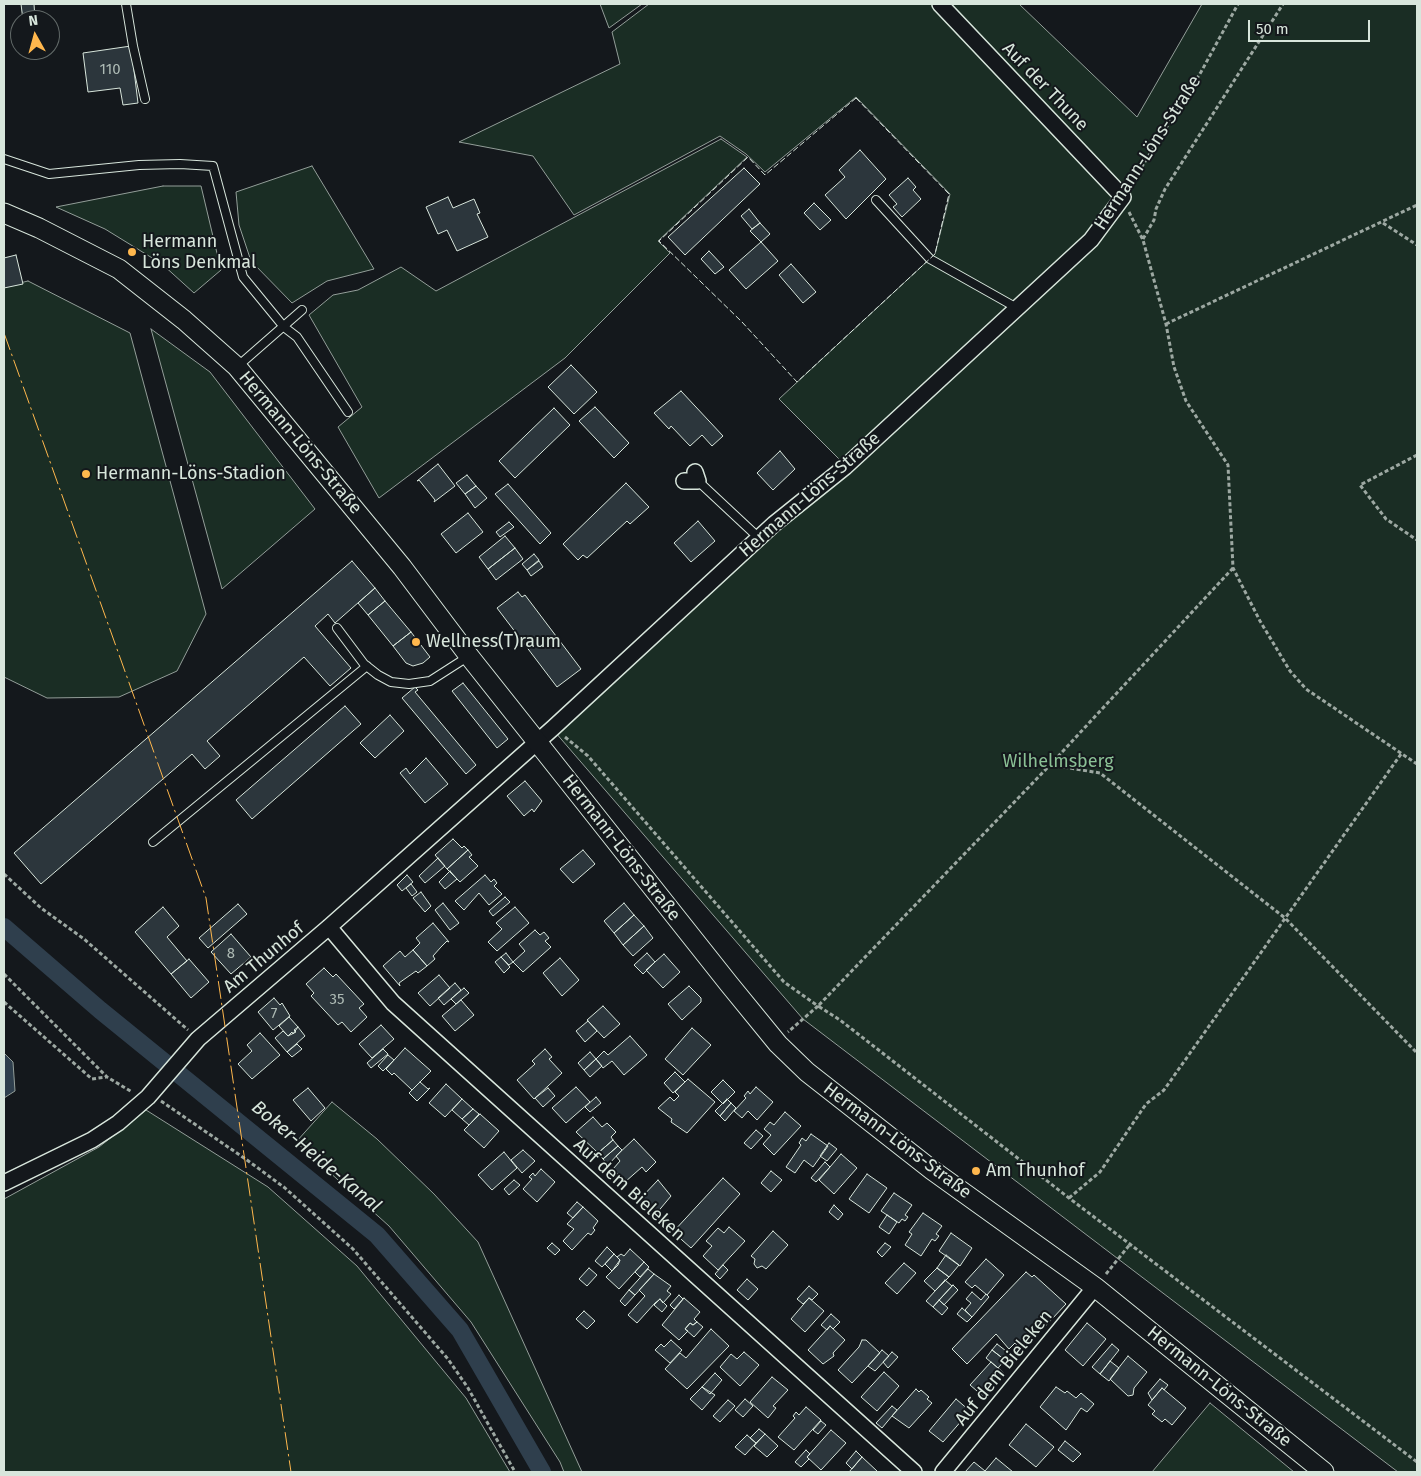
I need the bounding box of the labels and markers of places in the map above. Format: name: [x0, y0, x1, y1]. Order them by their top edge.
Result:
place label: Hermann Löns Denkmal: [142, 231, 256, 274]
marker: Hermann Löns Denkmal: [126, 246, 138, 258]
place label: Hermann-Löns-Stadion: [96, 463, 286, 485]
marker: Hermann-Löns-Stadion: [80, 468, 92, 480]
place label: Wellness(T)raum: [426, 631, 561, 653]
marker: Wellness(T)raum: [410, 636, 422, 648]
place label: Am Thunhof: [986, 1160, 1084, 1182]
marker: Am Thunhof: [970, 1165, 982, 1177]

